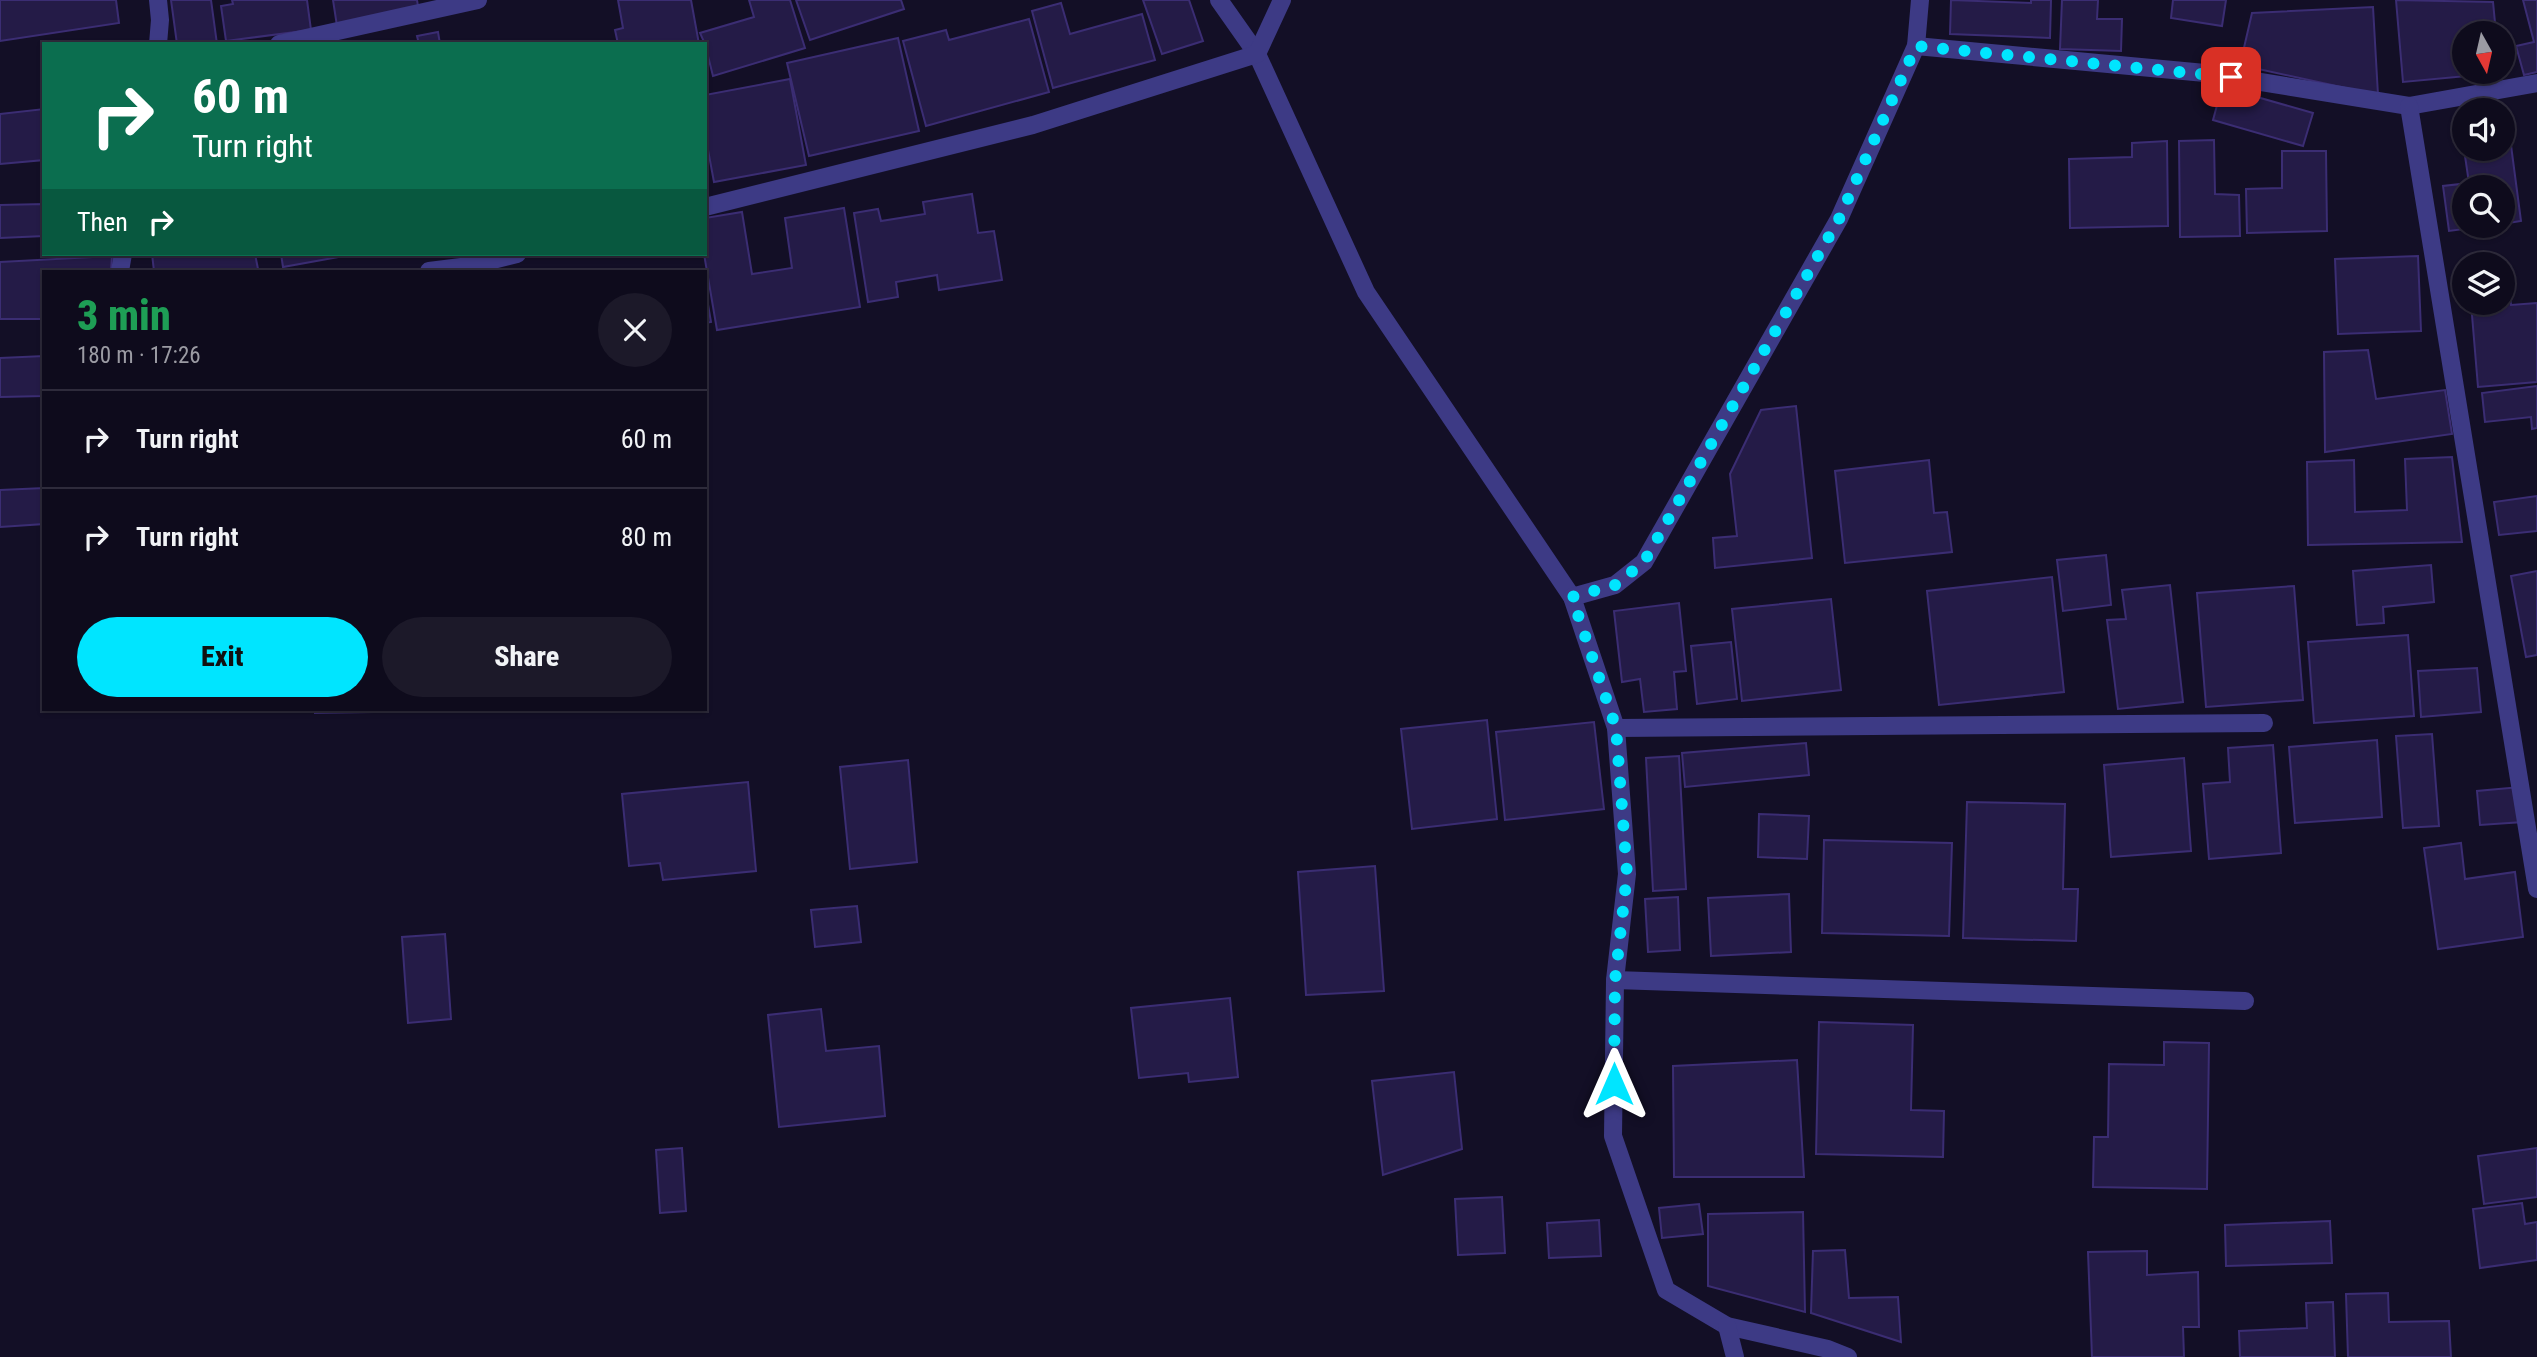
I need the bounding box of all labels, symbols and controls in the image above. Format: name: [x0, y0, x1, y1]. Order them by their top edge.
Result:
north arrow: [2452, 21, 2515, 84]
map controls: [2452, 21, 2515, 315]
pin: [2201, 47, 2261, 107]
icon: arrive: [2212, 58, 2250, 96]
text: 60 m: [192, 68, 289, 125]
icon: right: [77, 70, 168, 161]
button: sound: [2452, 98, 2515, 161]
text: Turn right: [192, 127, 313, 165]
button: search: [2452, 175, 2515, 238]
icon: right: [142, 203, 180, 241]
text: Then: [77, 207, 128, 237]
button: layers: [2452, 252, 2515, 315]
text: 3 min: [77, 291, 171, 340]
button: close: [598, 293, 672, 367]
text: 180 m · 17:26: [77, 342, 201, 369]
icon: right: [77, 420, 115, 458]
text: Turn right: [136, 424, 238, 454]
text: 60 m: [621, 424, 672, 454]
icon: right: [77, 518, 115, 556]
text: Turn right: [136, 522, 238, 552]
text: 80 m: [621, 522, 672, 552]
button: Exit: [77, 617, 368, 697]
button: Share: [382, 617, 672, 697]
position arrow: [1577, 1047, 1651, 1121]

